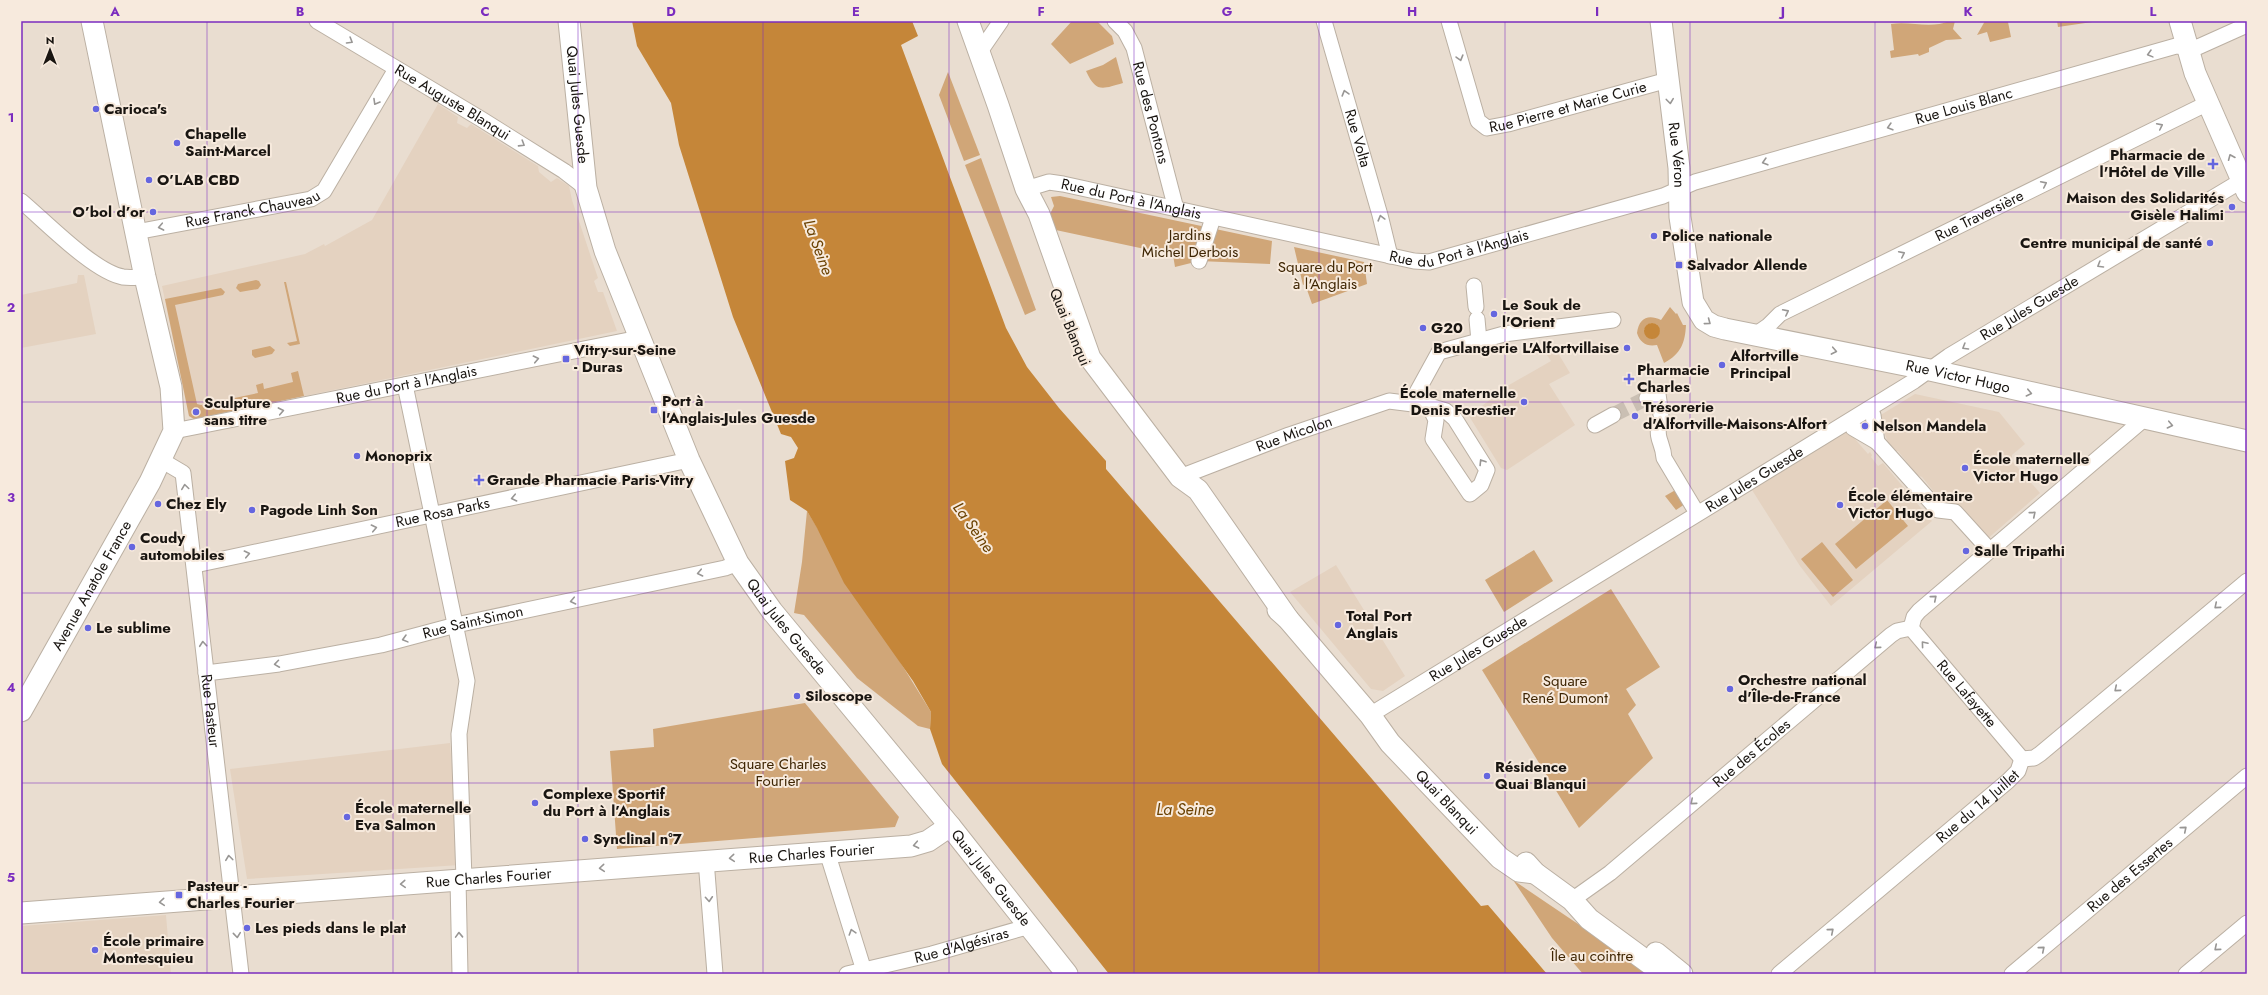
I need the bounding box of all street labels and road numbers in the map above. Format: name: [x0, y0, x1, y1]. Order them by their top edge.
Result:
street label: Quai Jules Guesde: [561, 45, 594, 165]
street label: Rue Auguste Blanqui: [390, 59, 515, 146]
street label: Rue des Pontons: [1127, 59, 1175, 166]
street label: Rue Pierre et Marie Curie: [1487, 75, 1649, 138]
street label: Rue Louis Blanc: [1913, 82, 2015, 130]
street label: Rue Volta: [1339, 106, 1377, 170]
street label: Rue Véron: [1662, 121, 1690, 188]
street label: Rue du Port à l'Anglais: [1059, 173, 1203, 225]
street label: Rue Traversière: [1931, 184, 2028, 247]
street label: Rue Franck Chauveau: [184, 185, 325, 233]
street label: Rue du Port à l'Anglais: [1387, 223, 1531, 273]
street label: Rue Jules Guesde: [1976, 270, 2083, 346]
street label: Quai Blanqui: [1044, 285, 1096, 369]
street label: Rue Victor Hugo: [1904, 354, 2012, 399]
street label: Rue du Port à l'Anglais: [334, 360, 479, 409]
street label: Rue Micolon: [1253, 410, 1335, 458]
street label: Rue Jules Guesde: [1701, 440, 1808, 518]
street label: Rue Rosa Parks: [393, 492, 492, 533]
street label: Avenue Anatole France: [46, 516, 137, 655]
street label: Quai Jules Guesde: [741, 574, 832, 680]
street label: Rue Saint-Simon: [420, 600, 525, 644]
street label: Rue Jules Guesde: [1425, 610, 1532, 687]
street label: Rue Lafayette: [1931, 655, 2002, 733]
street label: Rue Pasteur: [195, 673, 226, 750]
street label: Rue des Écoles: [1708, 714, 1795, 793]
street label: Rue du 14 Juillet: [1931, 764, 2025, 848]
street label: Quai Blanqui: [1410, 765, 1483, 840]
street label: Quai Jules Guesde: [946, 825, 1036, 931]
street label: Rue des Essertes: [2082, 832, 2177, 917]
street label: Rue Charles Fourier: [748, 838, 876, 869]
street label: Rue Charles Fourier: [425, 862, 553, 893]
street label: Rue d'Algésiras: [912, 922, 1011, 969]

